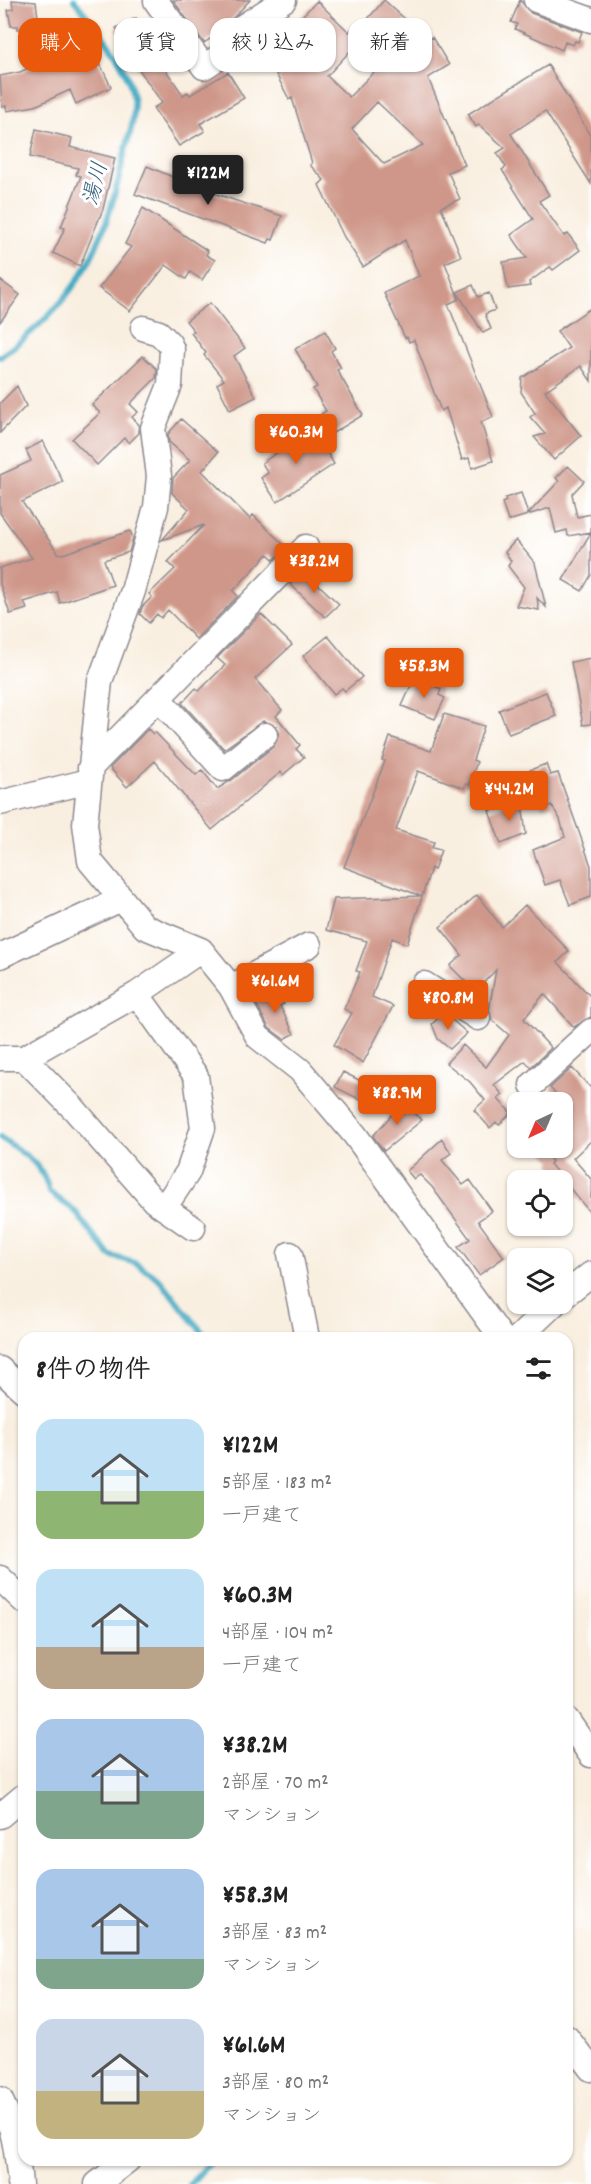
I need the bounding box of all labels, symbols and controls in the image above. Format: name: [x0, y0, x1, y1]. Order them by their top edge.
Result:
chip: 購入: [18, 18, 102, 72]
chip: 賃貸: [114, 18, 198, 72]
chip: 絞り込み: [210, 18, 336, 72]
chip: 新着: [348, 18, 432, 72]
pin: ¥122M: [166, 155, 250, 206]
water label: 湯川: [76, 159, 118, 209]
text: ¥122M: [186, 160, 230, 188]
pin: ¥60.3M: [247, 414, 345, 465]
text: ¥60.3M: [269, 419, 323, 447]
pin: ¥38.2M: [265, 543, 363, 594]
text: ¥38.2M: [289, 548, 339, 576]
pin: ¥58.3M: [375, 648, 473, 699]
text: ¥58.3M: [399, 653, 449, 681]
pin: ¥44.2M: [460, 771, 558, 822]
text: ¥44.2M: [484, 776, 534, 804]
pin: ¥61.6M: [226, 963, 324, 1014]
text: ¥61.6M: [251, 968, 299, 996]
pin: ¥80.8M: [399, 980, 497, 1031]
text: ¥80.8M: [422, 985, 474, 1013]
pin: ¥88.9M: [348, 1075, 446, 1126]
text: ¥88.9M: [372, 1080, 422, 1108]
north arrow: [507, 1092, 573, 1158]
map controls: [507, 1092, 573, 1314]
button: locate: [507, 1170, 573, 1236]
button: layers: [507, 1248, 573, 1314]
icon: filters: [522, 1352, 555, 1385]
text: 8件の物件: [36, 1353, 150, 1390]
text: ¥122M: [222, 1428, 278, 1465]
icon: home: [84, 1443, 156, 1515]
text: 5部屋 · 183 m²: [222, 1470, 332, 1498]
text: 一戸建て: [222, 1503, 302, 1531]
text: ¥60.3M: [222, 1578, 293, 1615]
icon: home: [84, 1593, 156, 1665]
text: 4部屋 · 104 m²: [222, 1620, 333, 1648]
text: 一戸建て: [222, 1653, 302, 1681]
text: ¥38.2M: [222, 1728, 287, 1765]
icon: home: [84, 1743, 156, 1815]
text: 2部屋 · 70 m²: [222, 1770, 329, 1798]
text: マンション: [222, 1803, 321, 1831]
text: ¥58.3M: [222, 1878, 288, 1915]
icon: home: [84, 1893, 156, 1965]
text: 3部屋 · 83 m²: [222, 1920, 327, 1948]
text: マンション: [222, 1953, 321, 1981]
text: ¥61.6M: [222, 2028, 285, 2065]
icon: home: [84, 2043, 156, 2115]
text: 3部屋 · 80 m²: [222, 2070, 329, 2098]
text: マンション: [222, 2103, 321, 2131]

